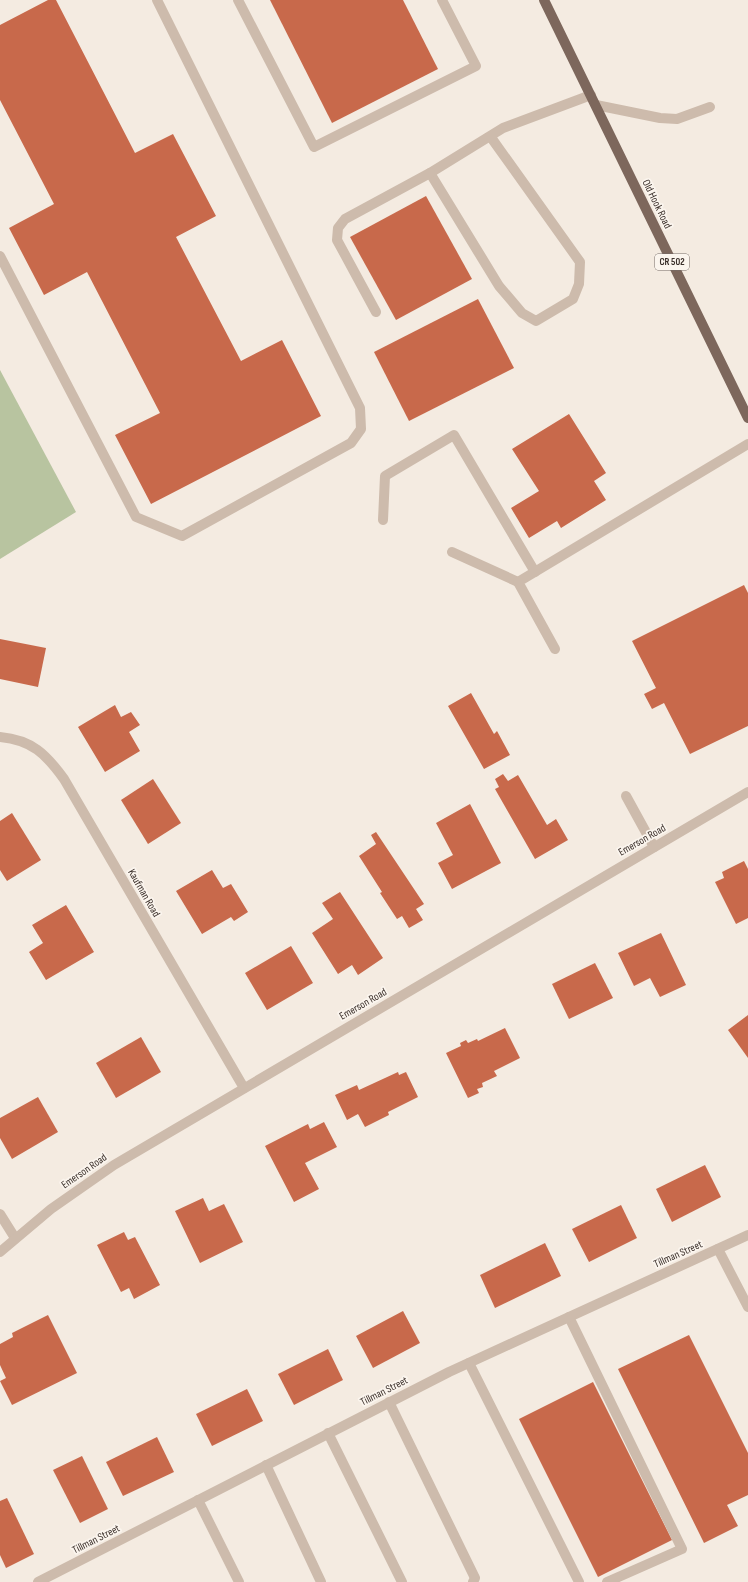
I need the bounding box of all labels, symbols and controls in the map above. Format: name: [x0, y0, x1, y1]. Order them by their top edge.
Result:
street label: Old Hook Road: [640, 177, 675, 231]
road number: CR 502: [655, 254, 689, 270]
street label: Emerson Road: [616, 821, 668, 859]
street label: Kaufman Road: [125, 867, 163, 920]
street label: Emerson Road: [337, 985, 389, 1023]
street label: Emerson Road: [59, 1150, 109, 1191]
street label: Tillman Street: [652, 1237, 705, 1270]
street label: Tillman Street: [358, 1373, 410, 1408]
street label: Tillman Street: [70, 1521, 122, 1556]

